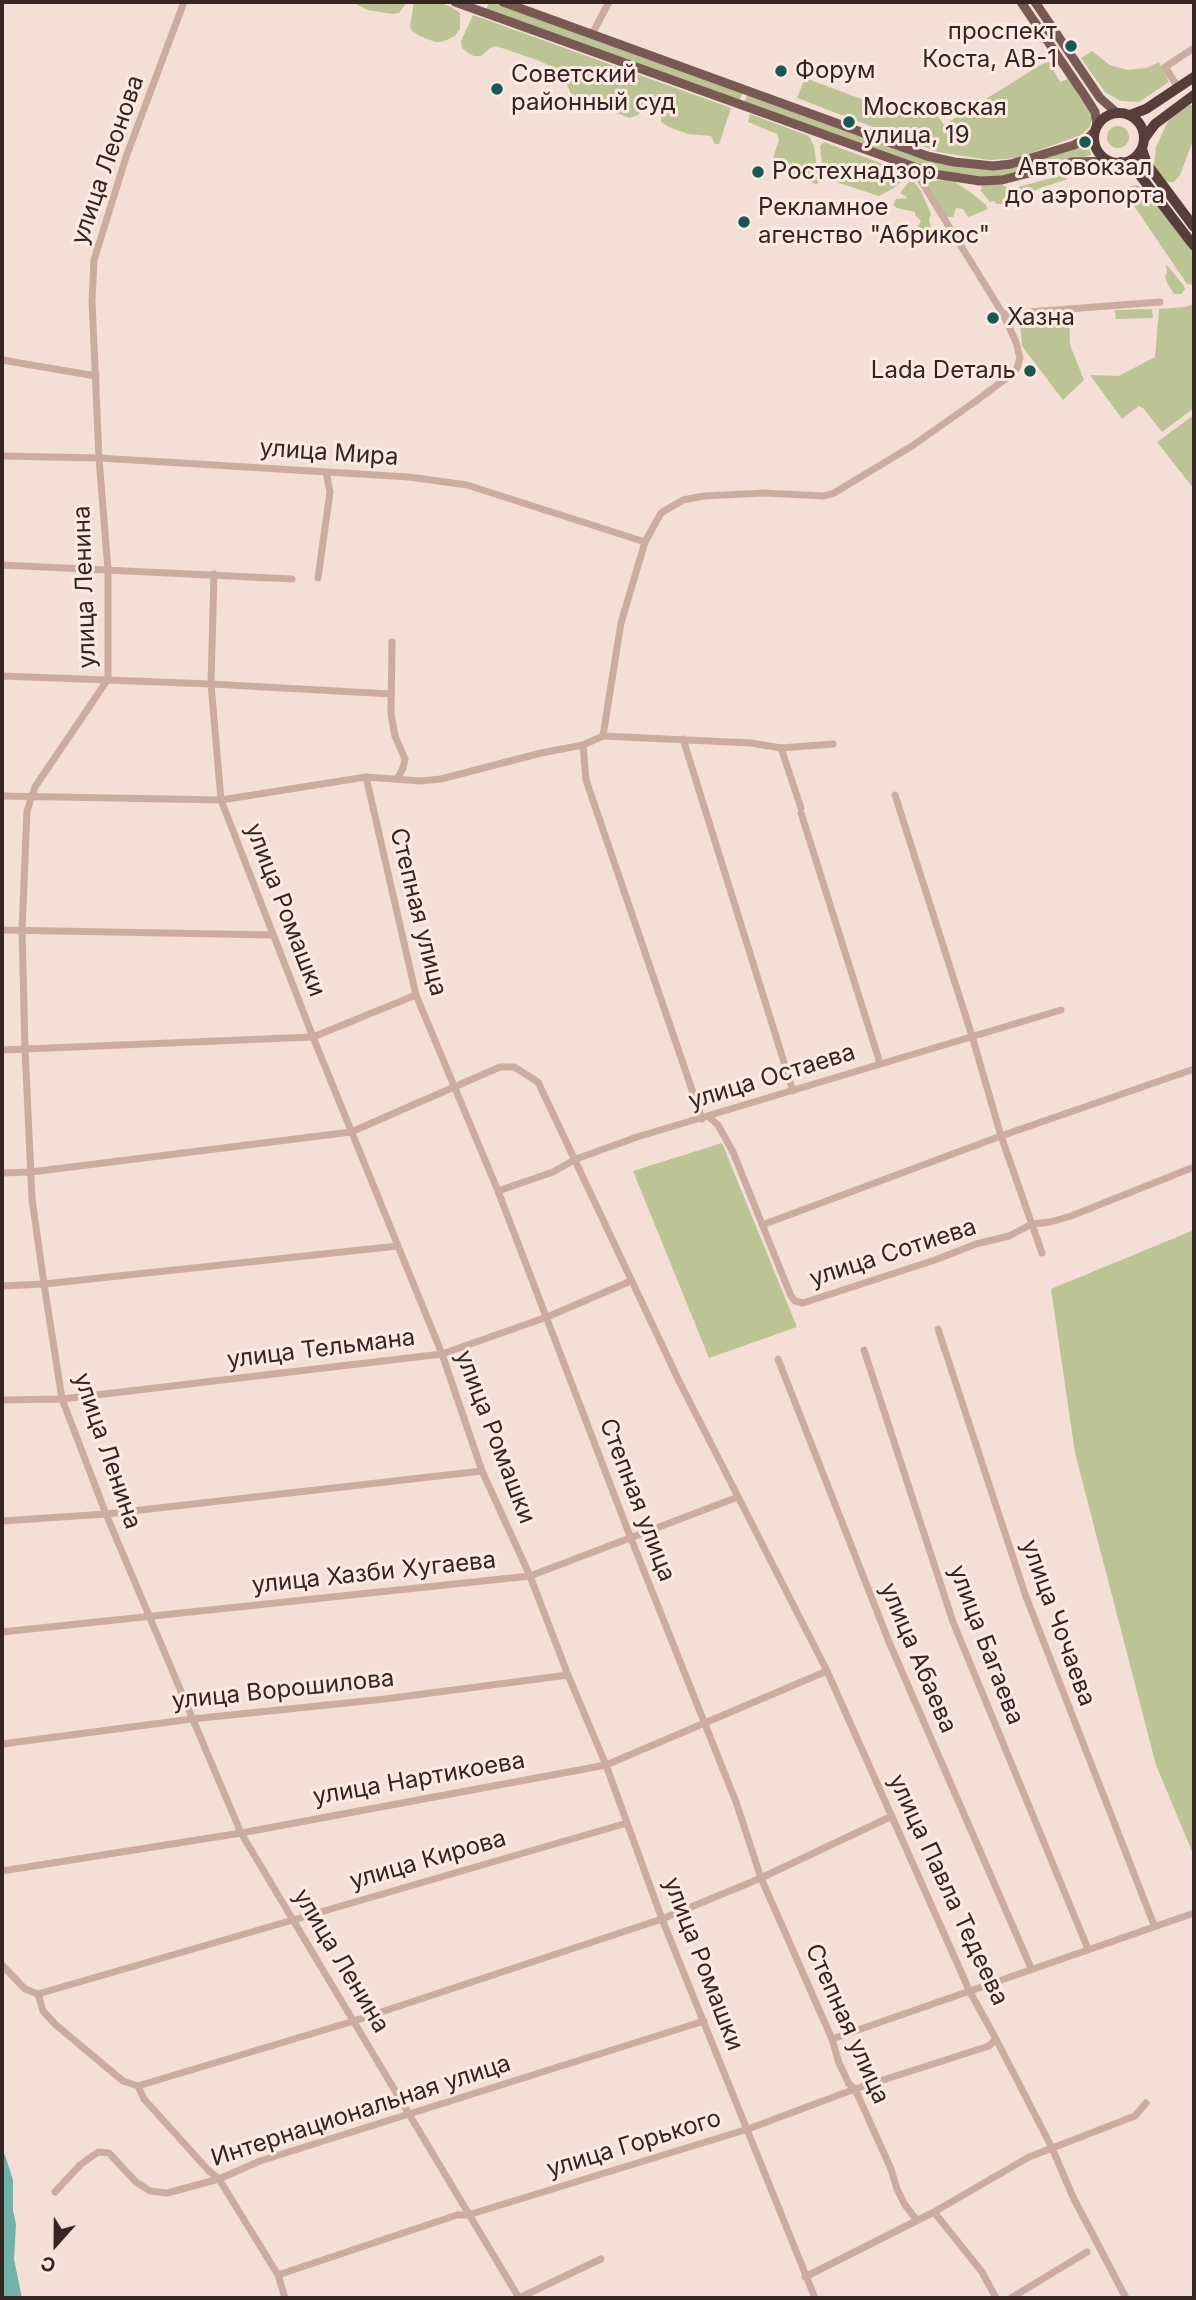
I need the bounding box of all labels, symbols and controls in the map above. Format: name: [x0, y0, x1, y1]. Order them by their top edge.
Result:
place label: проспект Коста, АВ-1: [922, 18, 1057, 74]
marker: проспект Коста, АВ-1: [1063, 38, 1079, 54]
place label: Форум: [795, 57, 875, 85]
place label: Советский районный суд: [511, 61, 676, 117]
marker: Форум: [773, 63, 789, 79]
street label: улица Леонова: [66, 72, 150, 248]
marker: Советский районный суд: [489, 81, 505, 97]
place label: Московская улица, 19: [863, 94, 1007, 150]
marker: Московская улица, 19: [841, 114, 857, 130]
marker: Автовокзал до аэропорта: [1077, 134, 1093, 150]
place label: Автовокзал до аэропорта: [1005, 154, 1165, 210]
place label: Ростехнадзор: [772, 158, 936, 186]
marker: Ростехнадзор: [750, 164, 766, 180]
place label: Рекламное агенство "Абрикос": [758, 194, 990, 250]
marker: Рекламное агенство "Абрикос": [736, 214, 752, 230]
place label: Хазна: [1007, 304, 1075, 332]
marker: Хазна: [985, 310, 1001, 326]
place label: Lada Dеталь: [871, 357, 1016, 385]
marker: Lada Dеталь: [1022, 363, 1038, 379]
street label: улица Мира: [259, 434, 399, 472]
street label: улица Ленина: [68, 505, 102, 669]
street label: улица Ромашки: [239, 819, 331, 1001]
street label: Степная улица: [383, 825, 453, 999]
street label: улица Остаева: [685, 1038, 859, 1116]
street label: улица Сотиева: [806, 1212, 980, 1294]
street label: улица Тельмана: [225, 1323, 417, 1375]
street label: улица Ромашки: [449, 1346, 541, 1528]
street label: улица Ленина: [67, 1369, 147, 1533]
street label: Степная улица: [593, 1414, 681, 1586]
street label: улица Чочаева: [1015, 1536, 1101, 1710]
street label: улица Хазби Хугаева: [251, 1546, 497, 1600]
street label: улица Багаева: [942, 1561, 1030, 1729]
street label: улица Абаева: [873, 1579, 963, 1737]
street label: улица Ворошилова: [170, 1664, 396, 1716]
street label: улица Нартикоева: [311, 1746, 527, 1812]
street label: улица Павла Тедеева: [882, 1770, 1014, 2010]
street label: улица Кирова: [346, 1824, 510, 1896]
street label: улица Ромашки: [657, 1873, 749, 2055]
street label: улица Ленина: [287, 1884, 395, 2038]
street label: Степная улица: [799, 1939, 895, 2109]
street label: Интернациональная улица: [208, 2049, 514, 2173]
street label: улица Горького: [543, 2104, 725, 2184]
north arrow: [21, 2209, 91, 2279]
text: С: [38, 2251, 59, 2277]

